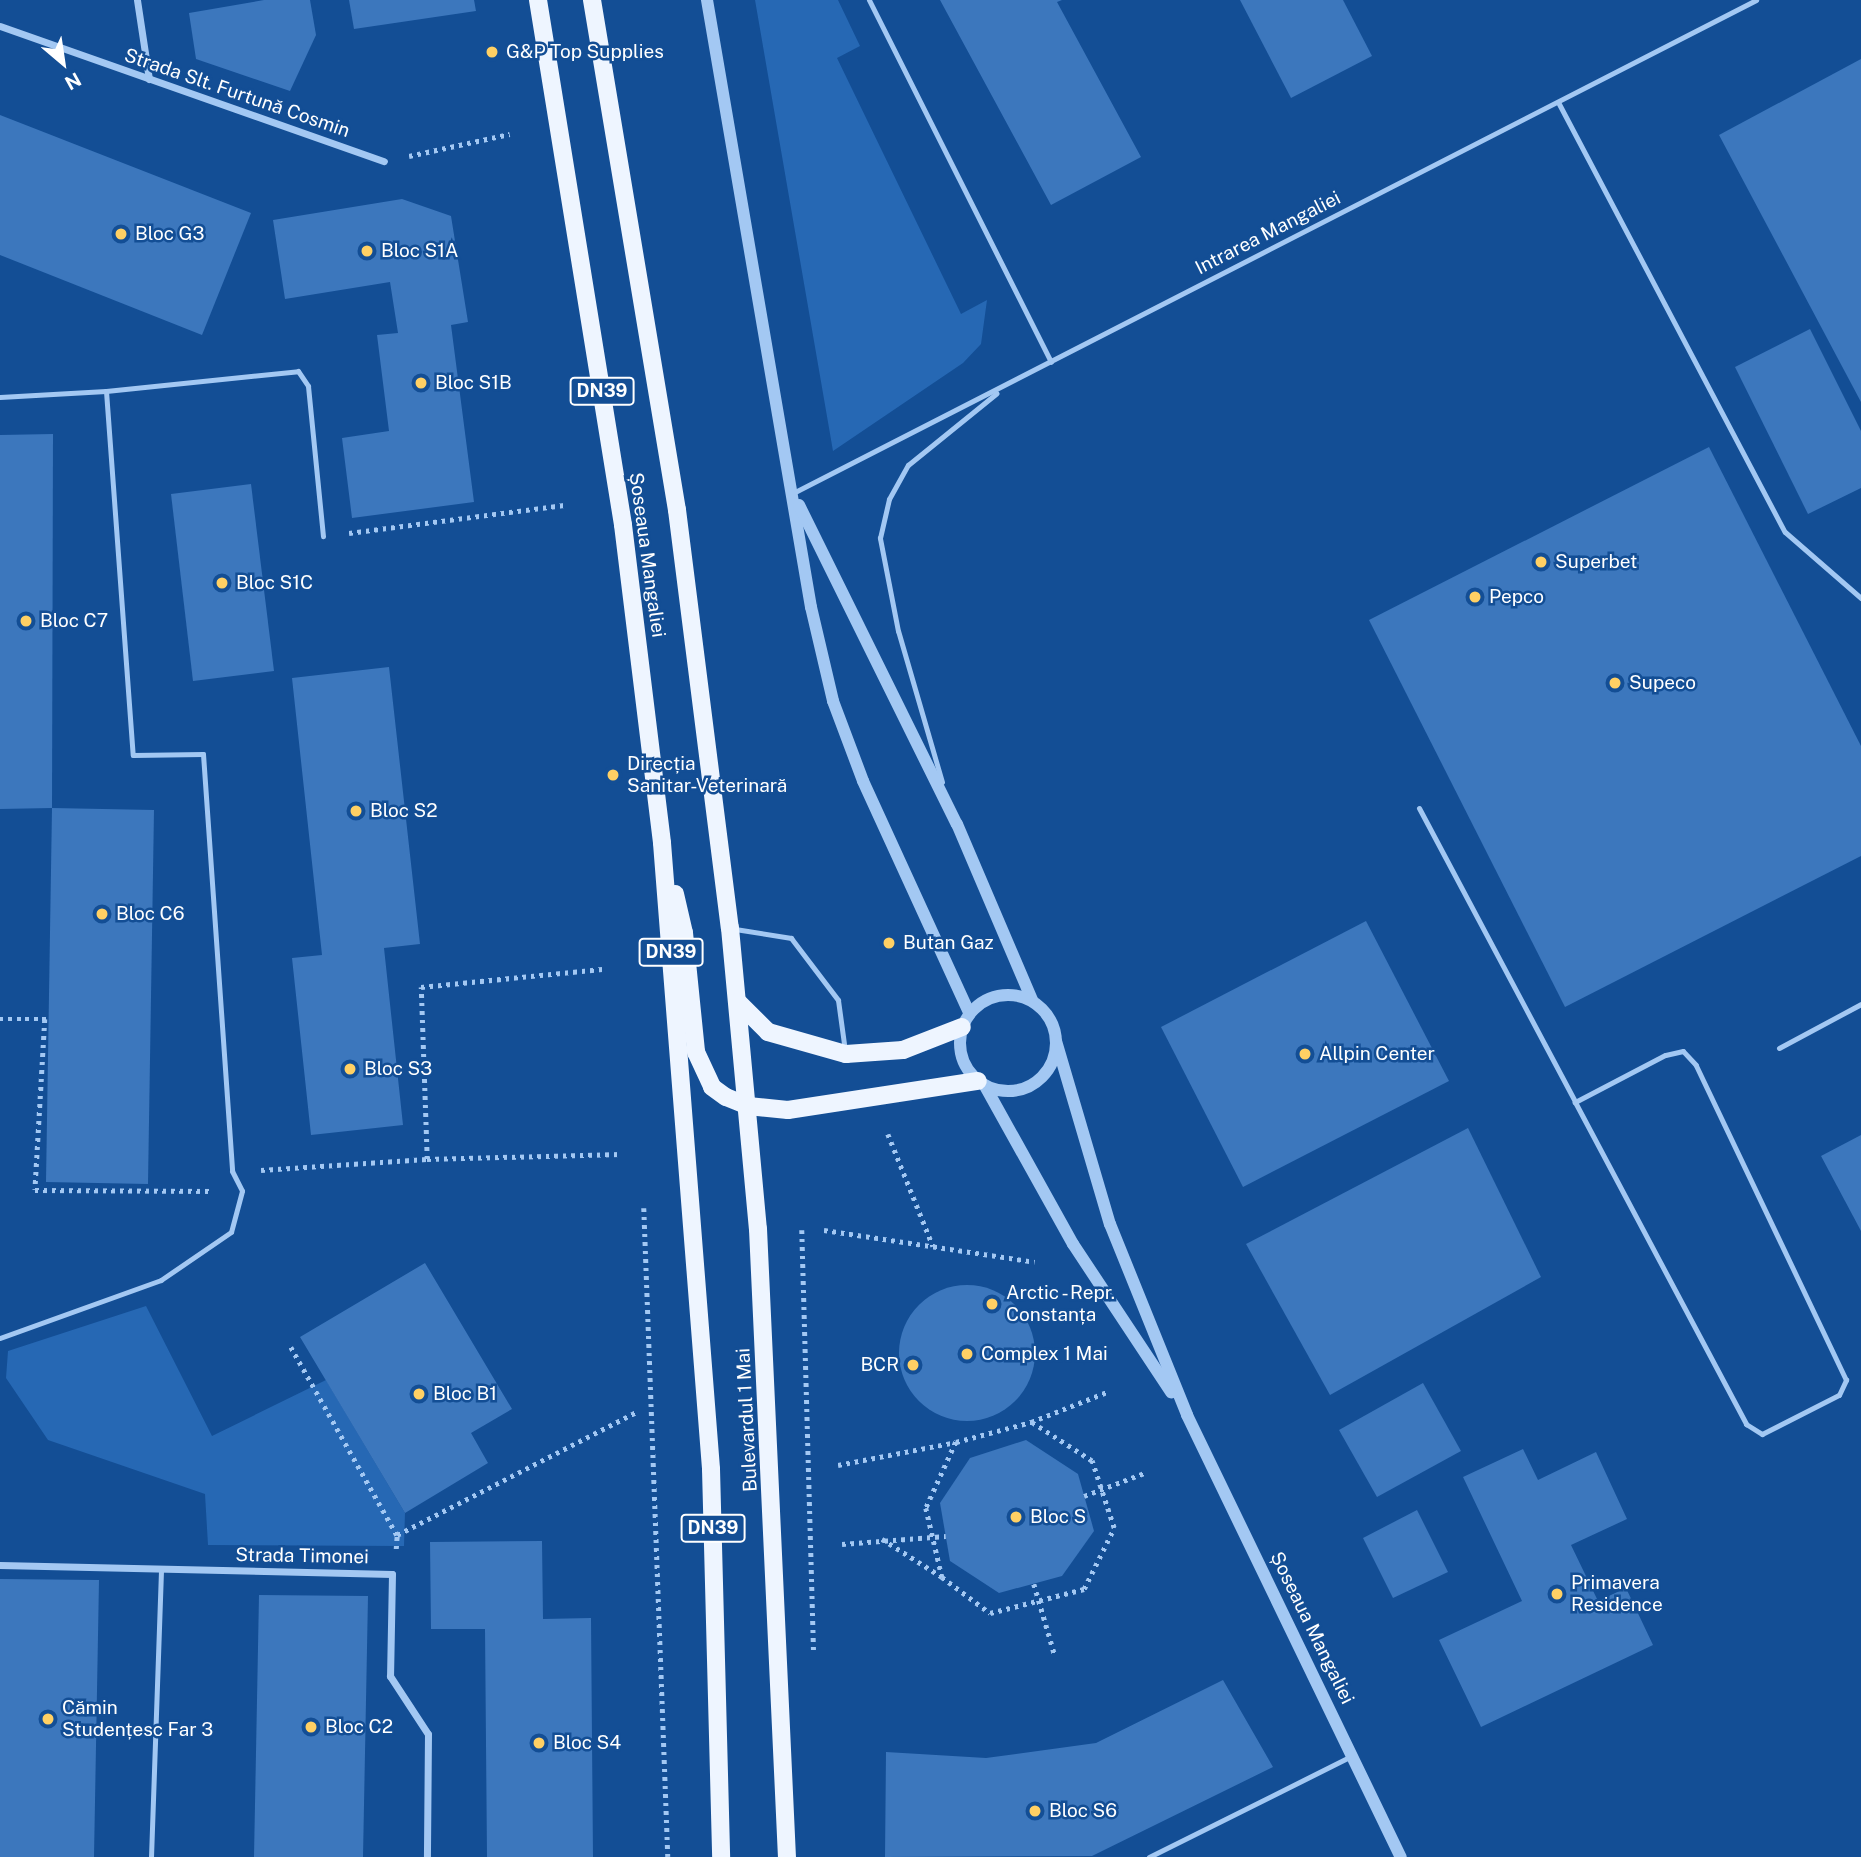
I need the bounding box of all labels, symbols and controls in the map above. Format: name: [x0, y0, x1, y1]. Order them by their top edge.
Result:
north arrow: [28, 28, 98, 98]
place label: G&P Top Supplies: [506, 41, 664, 63]
street label: Strada Slt. Furtună Cosmin: [121, 44, 353, 142]
marker: G&P Top Supplies: [484, 44, 500, 60]
text: N: [61, 68, 85, 95]
street label: Intrarea Mangaliei: [1192, 187, 1344, 279]
place label: Bloc G3: [135, 223, 205, 245]
marker: Bloc G3: [113, 226, 129, 242]
place label: Bloc S1A: [381, 240, 459, 262]
marker: Bloc S1A: [359, 243, 375, 259]
place label: Bloc S1B: [435, 372, 512, 394]
marker: Bloc S1B: [413, 375, 429, 391]
road number: DN39: [569, 376, 635, 405]
street label: Șoseaua Mangaliei: [624, 471, 670, 639]
place label: Superbet: [1555, 551, 1637, 573]
marker: Superbet: [1533, 554, 1549, 570]
place label: Bloc S1C: [236, 572, 313, 594]
marker: Bloc S1C: [214, 575, 230, 591]
place label: Pepco: [1489, 586, 1544, 608]
marker: Pepco: [1467, 589, 1483, 605]
place label: Bloc C7: [40, 610, 108, 632]
marker: Bloc C7: [18, 613, 34, 629]
place label: Supeco: [1629, 672, 1696, 694]
marker: Supeco: [1607, 675, 1623, 691]
place label: Direcția Sanitar-Veterinară: [627, 753, 787, 797]
marker: Direcția Sanitar-Veterinară: [605, 767, 621, 783]
place label: Bloc S2: [370, 800, 438, 822]
marker: Bloc S2: [348, 803, 364, 819]
place label: Bloc C6: [116, 903, 185, 925]
marker: Bloc C6: [94, 906, 110, 922]
place label: Butan Gaz: [903, 932, 994, 954]
marker: Butan Gaz: [881, 935, 897, 951]
road number: DN39: [638, 937, 704, 967]
place label: Allpin Center: [1319, 1043, 1435, 1065]
marker: Allpin Center: [1297, 1046, 1313, 1062]
place label: Bloc S3: [364, 1058, 432, 1080]
marker: Bloc S3: [342, 1061, 358, 1077]
place label: Arctic - Repr. Constanța: [1006, 1282, 1120, 1326]
marker: Arctic - Repr. Constanța: [984, 1296, 1000, 1312]
place label: Complex 1 Mai: [981, 1343, 1108, 1365]
marker: Complex 1 Mai: [959, 1346, 975, 1362]
street label: Bulevardul 1 Mai: [732, 1347, 762, 1493]
place label: BCR: [860, 1354, 899, 1376]
marker: BCR: [905, 1357, 921, 1373]
place label: Bloc B1: [433, 1383, 497, 1405]
marker: Bloc B1: [411, 1386, 427, 1402]
place label: Bloc S: [1030, 1506, 1086, 1528]
marker: Bloc S: [1008, 1509, 1024, 1525]
road number: DN39: [680, 1513, 746, 1542]
street label: Strada Timonei: [235, 1543, 369, 1569]
street label: Șoseaua Mangaliei: [1265, 1548, 1359, 1708]
place label: Primavera Residence: [1571, 1572, 1663, 1616]
marker: Primavera Residence: [1549, 1586, 1565, 1602]
place label: Cămin Studențesc Far 3: [62, 1697, 213, 1741]
marker: Cămin Studențesc Far 3: [40, 1711, 56, 1727]
place label: Bloc C2: [325, 1716, 393, 1738]
marker: Bloc C2: [303, 1719, 319, 1735]
place label: Bloc S4: [553, 1732, 621, 1754]
marker: Bloc S4: [531, 1735, 547, 1751]
place label: Bloc S6: [1049, 1800, 1117, 1822]
marker: Bloc S6: [1027, 1803, 1043, 1819]

